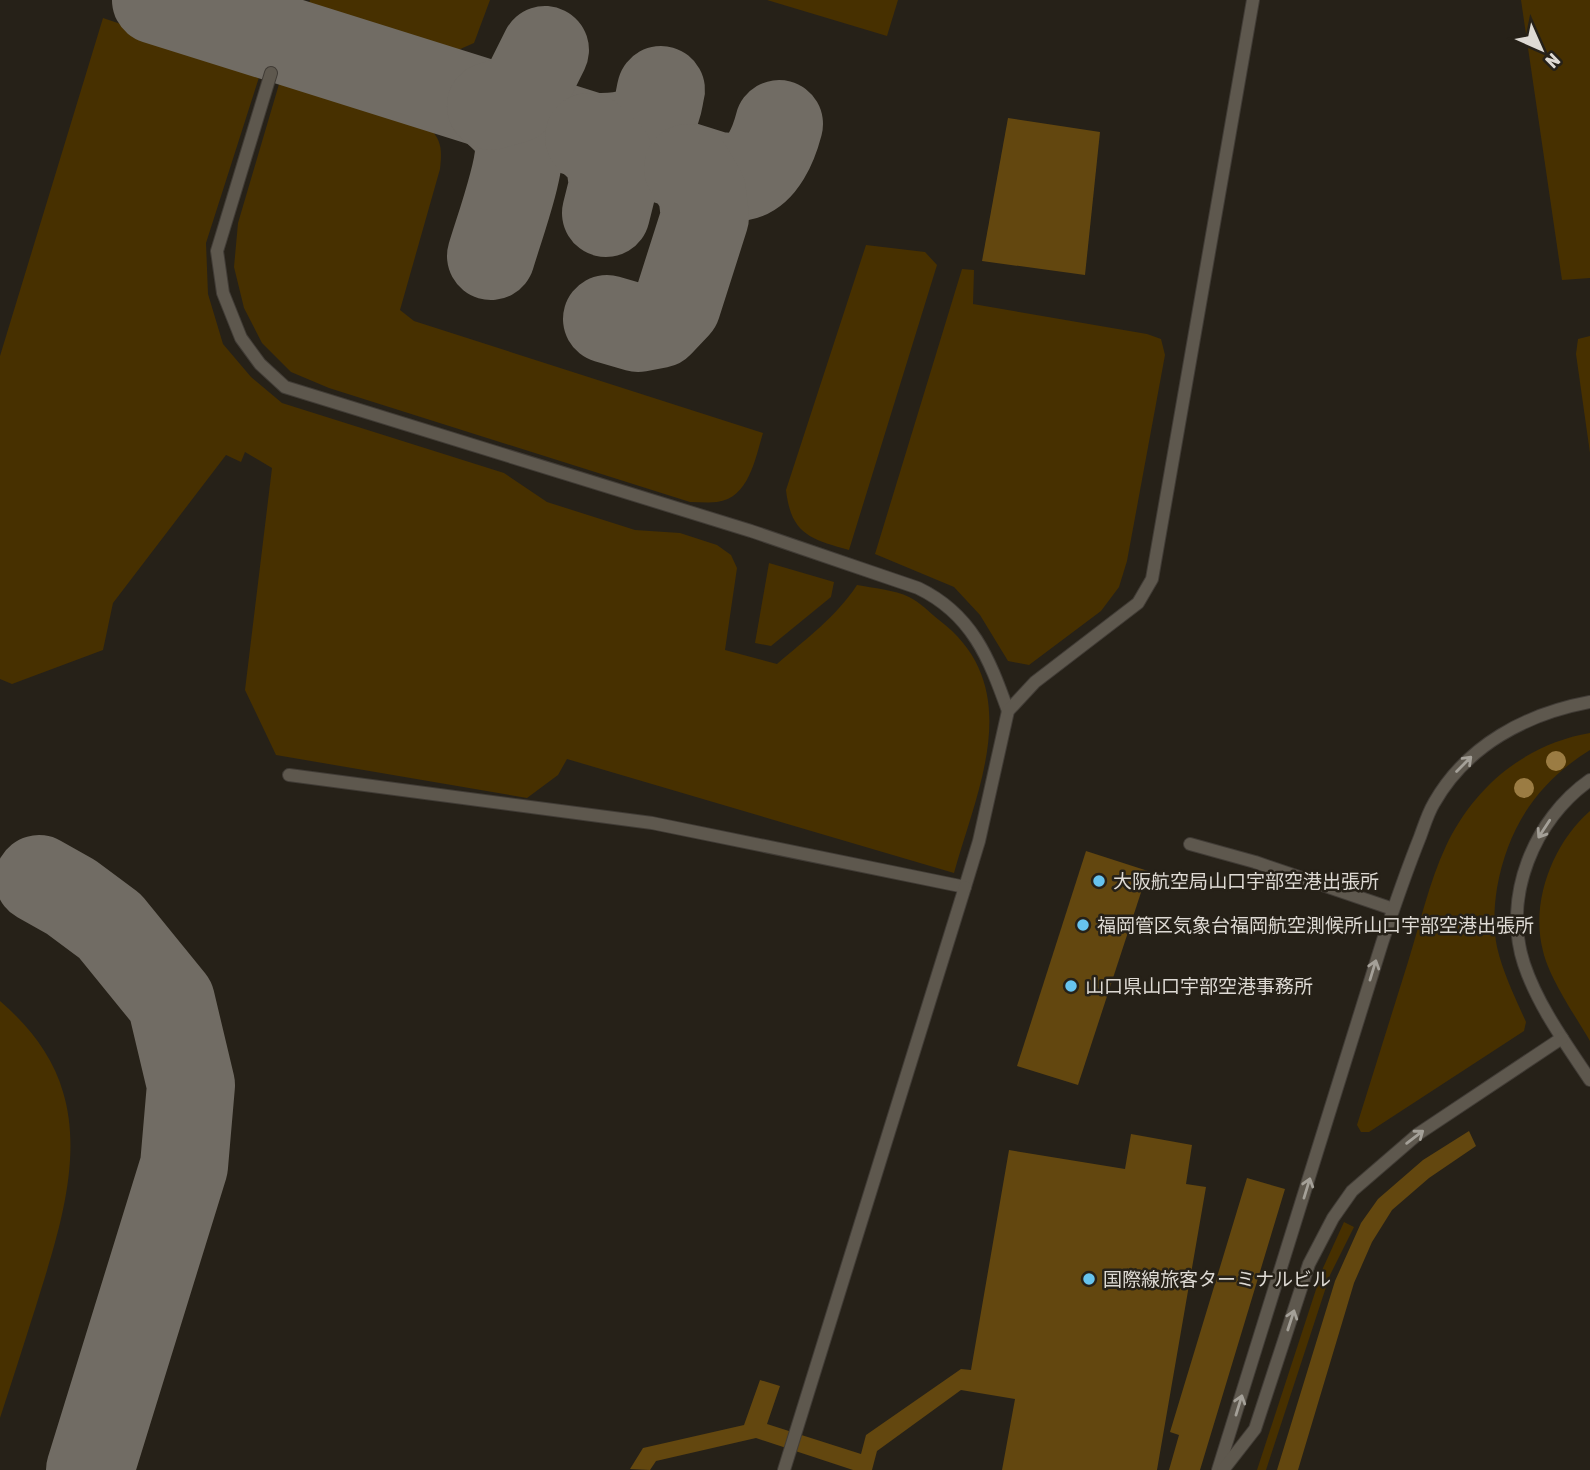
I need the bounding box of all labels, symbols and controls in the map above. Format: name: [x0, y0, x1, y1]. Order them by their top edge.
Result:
north arrow: [1506, 14, 1576, 84]
text: N: [1541, 49, 1565, 73]
one-way arrow: [1455, 756, 1472, 773]
one-way arrow: [1536, 819, 1550, 839]
place label: 大阪航空局山口宇部空港出張所: [1113, 870, 1379, 892]
marker: 大阪航空局山口宇部空港出張所: [1091, 873, 1107, 889]
place label: 福岡管区気象台福岡航空測候所山口宇部空港出張所: [1097, 914, 1534, 936]
marker: 福岡管区気象台福岡航空測候所山口宇部空港出張所: [1075, 917, 1091, 933]
one-way arrow: [1368, 960, 1381, 982]
place label: 山口県山口宇部空港事務所: [1085, 975, 1313, 997]
marker: 山口県山口宇部空港事務所: [1063, 978, 1079, 994]
one-way arrow: [1405, 1129, 1424, 1144]
one-way arrow: [1301, 1177, 1314, 1199]
place label: 国際線旅客ターミナルビル: [1103, 1268, 1331, 1290]
marker: 国際線旅客ターミナルビル: [1081, 1271, 1097, 1287]
one-way arrow: [1285, 1310, 1298, 1332]
one-way arrow: [1233, 1394, 1246, 1416]

